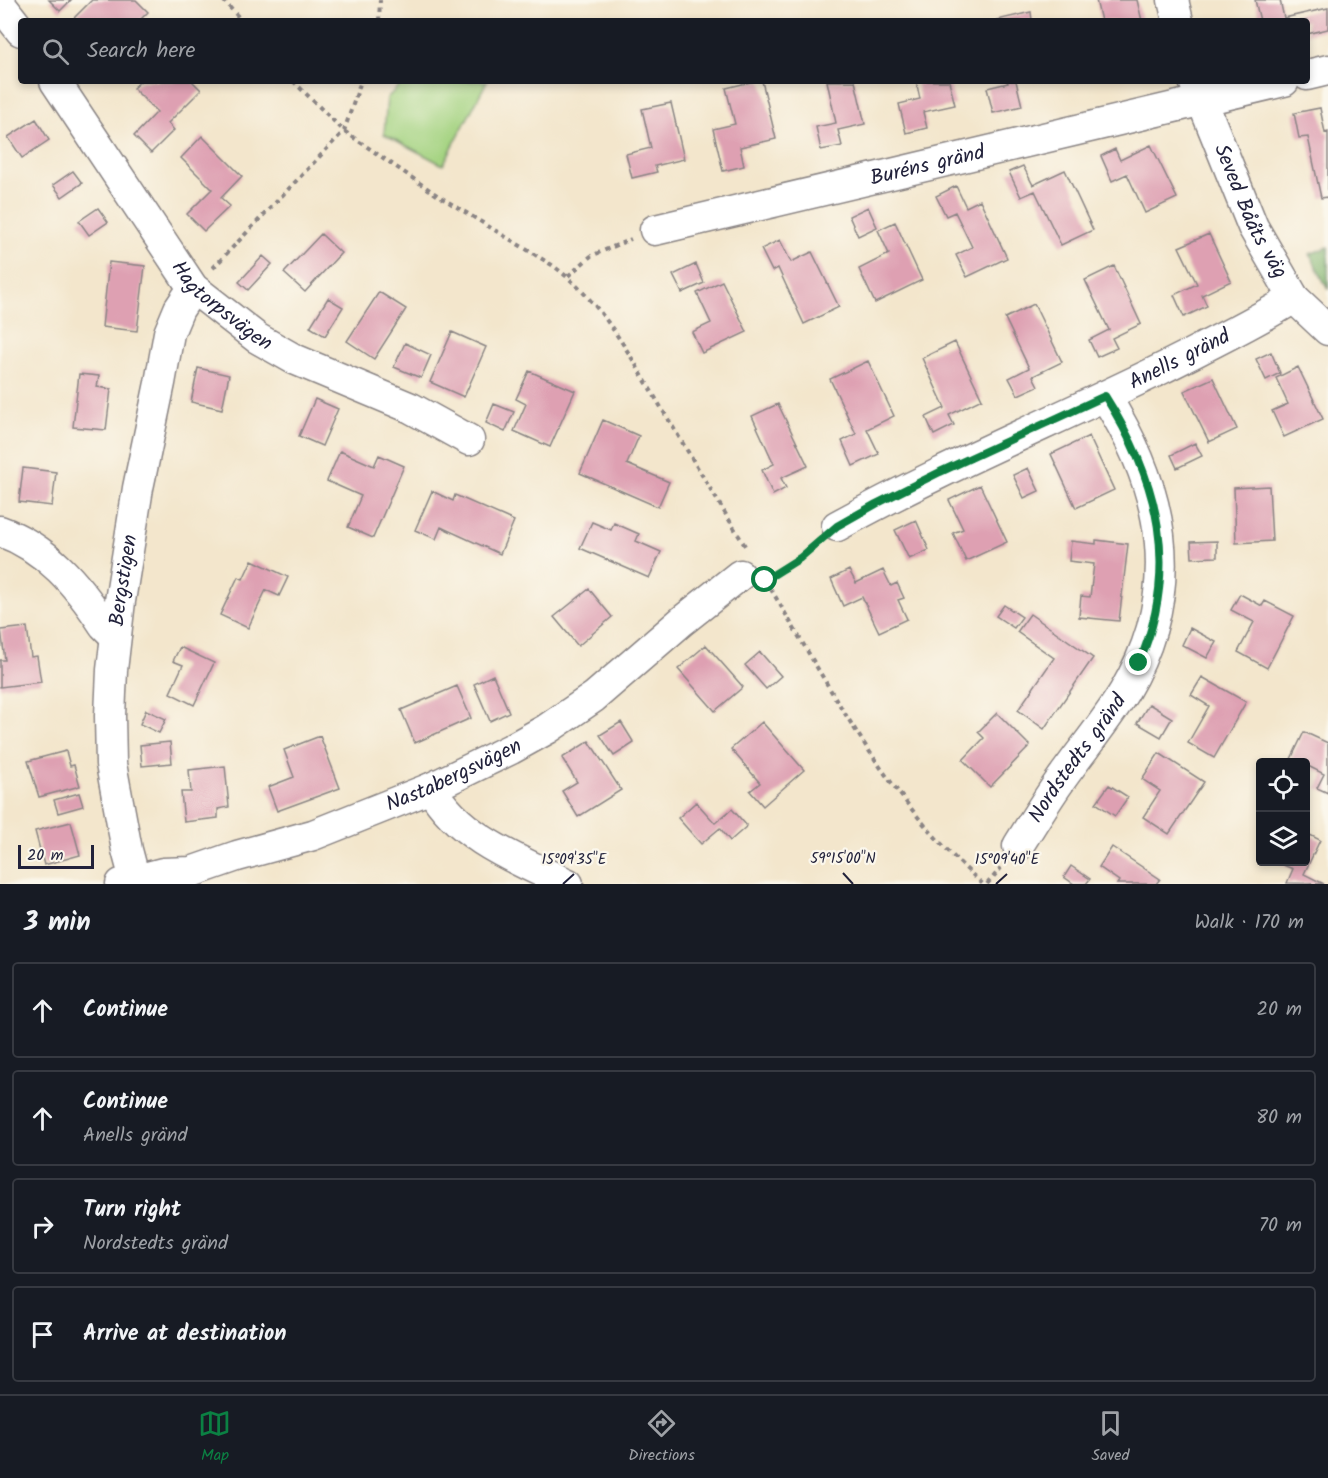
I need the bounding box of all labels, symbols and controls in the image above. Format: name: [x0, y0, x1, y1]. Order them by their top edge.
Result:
search box: [18, 18, 1310, 84]
text: Search here: [87, 34, 195, 69]
icon: search: [39, 35, 72, 68]
street label: Buréns gränd: [867, 136, 989, 195]
street label: Seved Bååts väg: [1205, 139, 1296, 285]
street label: Hagtorpsvägen: [162, 254, 279, 360]
street label: Anells gränd: [1123, 320, 1237, 399]
street label: Bergstigen: [101, 532, 147, 628]
route start: [751, 566, 777, 592]
route end: [1125, 649, 1151, 675]
street label: Nordstedts gränd: [1020, 687, 1136, 829]
street label: Nastabergsvägen: [381, 730, 528, 821]
map controls: [1256, 758, 1310, 866]
button: locate: [1256, 758, 1310, 812]
button: layers: [1256, 812, 1310, 866]
scale bar: [18, 842, 94, 870]
text: 20 m: [27, 843, 63, 868]
text: 59°15'00"N: [810, 847, 876, 871]
text: 15°09'35"E: [541, 848, 608, 872]
text: 15°09'40"E: [975, 848, 1040, 872]
text: 3 min: [24, 902, 91, 944]
text: Walk · 170 m: [1194, 907, 1304, 939]
text: Continue: [83, 993, 168, 1028]
icon: ahead: [26, 994, 59, 1027]
text: 20 m: [1256, 994, 1302, 1026]
text: Continue: [83, 1085, 168, 1120]
icon: ahead: [26, 1102, 59, 1135]
text: 80 m: [1256, 1102, 1302, 1134]
text: Anells gränd: [83, 1120, 187, 1152]
text: Turn right: [83, 1193, 181, 1228]
icon: right: [26, 1210, 59, 1243]
text: 70 m: [1259, 1210, 1302, 1242]
text: Nordstedts gränd: [83, 1228, 228, 1260]
text: Arrive at destination: [83, 1317, 286, 1352]
icon: arrive: [26, 1318, 59, 1351]
tab: Map: [198, 1407, 231, 1468]
tab: Directions: [628, 1407, 695, 1468]
tab: Saved: [1092, 1407, 1130, 1468]

